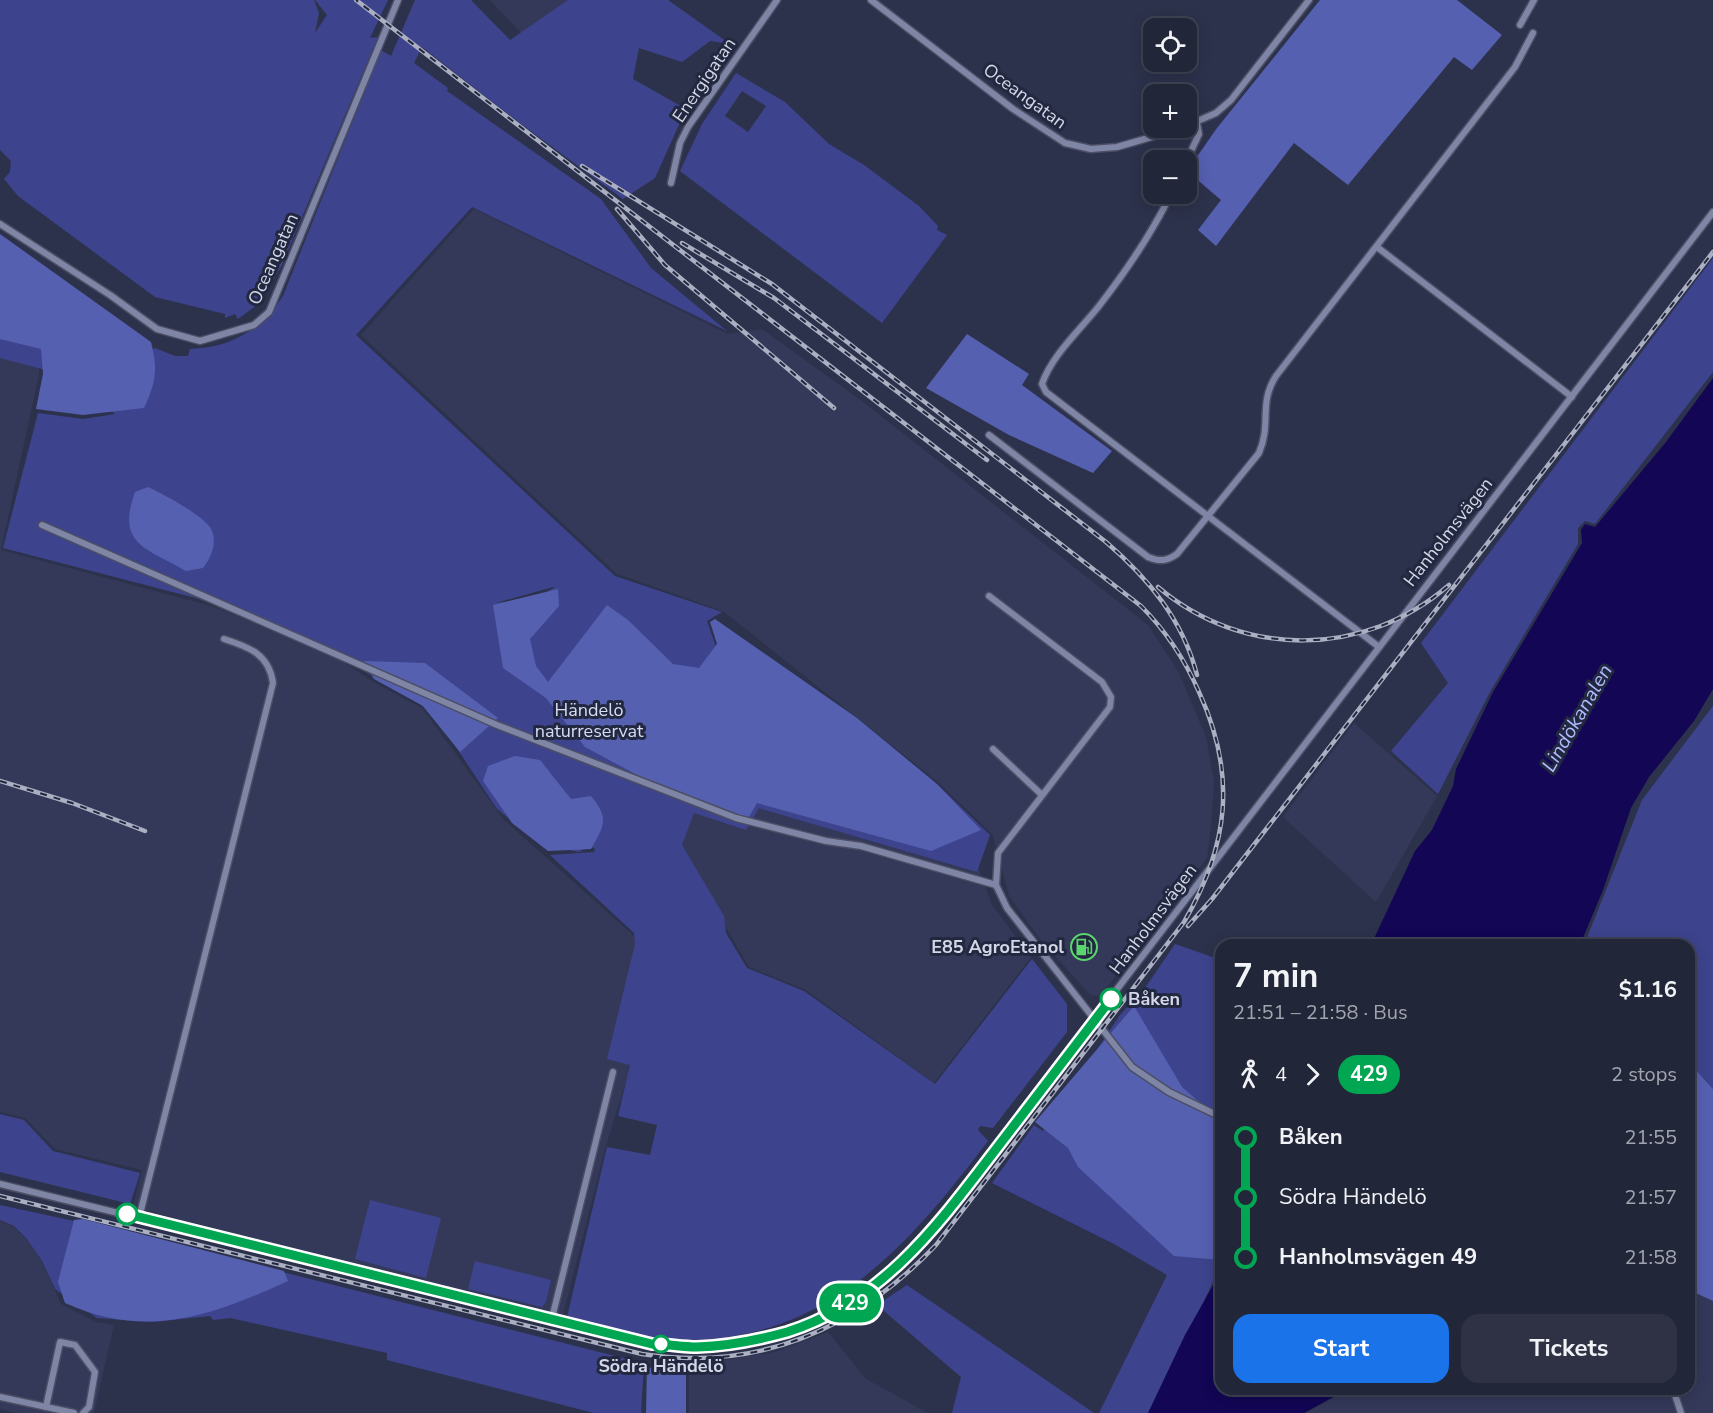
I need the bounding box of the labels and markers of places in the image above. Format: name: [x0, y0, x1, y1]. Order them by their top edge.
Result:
fuel station icon: E85 AgroEtanol: [1069, 932, 1099, 962]
place label: E85 AgroEtanol: [931, 935, 1064, 959]
place label: Båken: [1128, 987, 1180, 1011]
marker: Båken: [1100, 988, 1122, 1010]
unlabelled marker: [116, 1203, 138, 1225]
marker: Södra Händelö: [652, 1335, 670, 1353]
place label: Södra Händelö: [598, 1354, 724, 1378]

